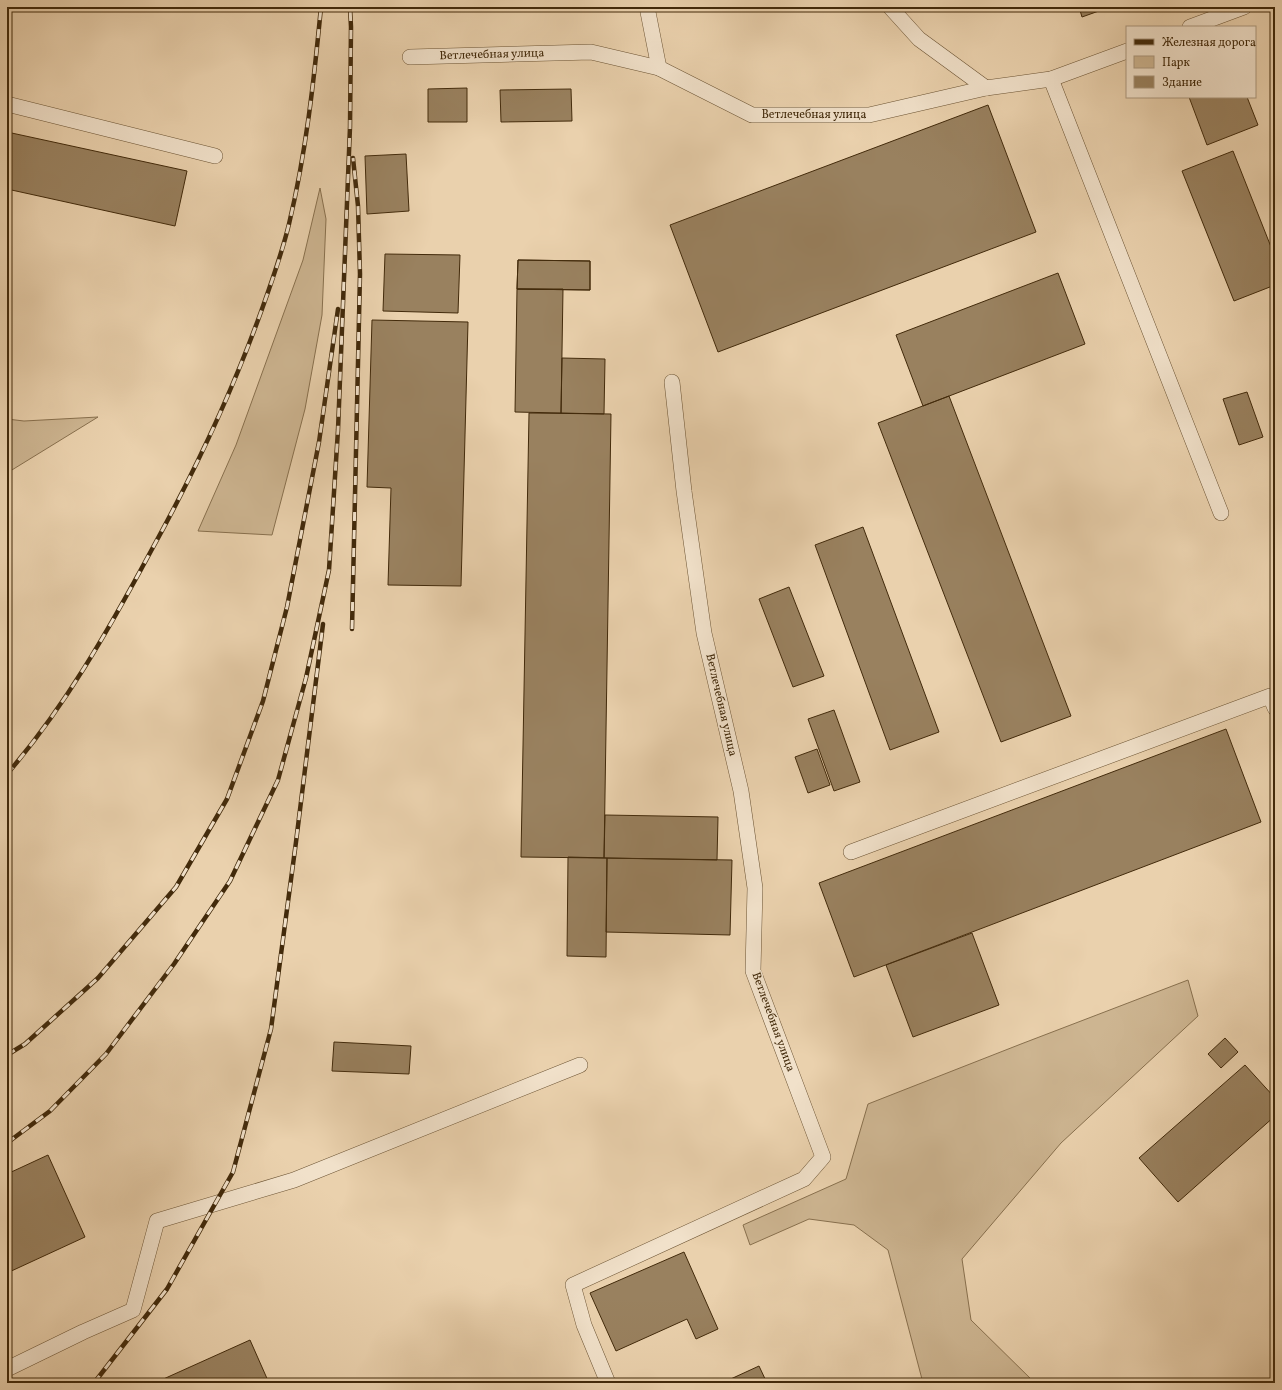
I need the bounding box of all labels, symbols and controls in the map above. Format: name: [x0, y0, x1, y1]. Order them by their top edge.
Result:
legend: [1126, 26, 1256, 98]
text: Железная дорога: [1162, 35, 1256, 51]
street label: Ветлечебная улица: [439, 45, 545, 64]
text: Парк: [1162, 55, 1190, 71]
text: Здание: [1162, 75, 1202, 91]
street label: Ветлечебная улица: [761, 107, 866, 123]
street label: Ветлечебная улица: [701, 652, 741, 758]
street label: Ветлечебная улица: [748, 970, 798, 1074]

